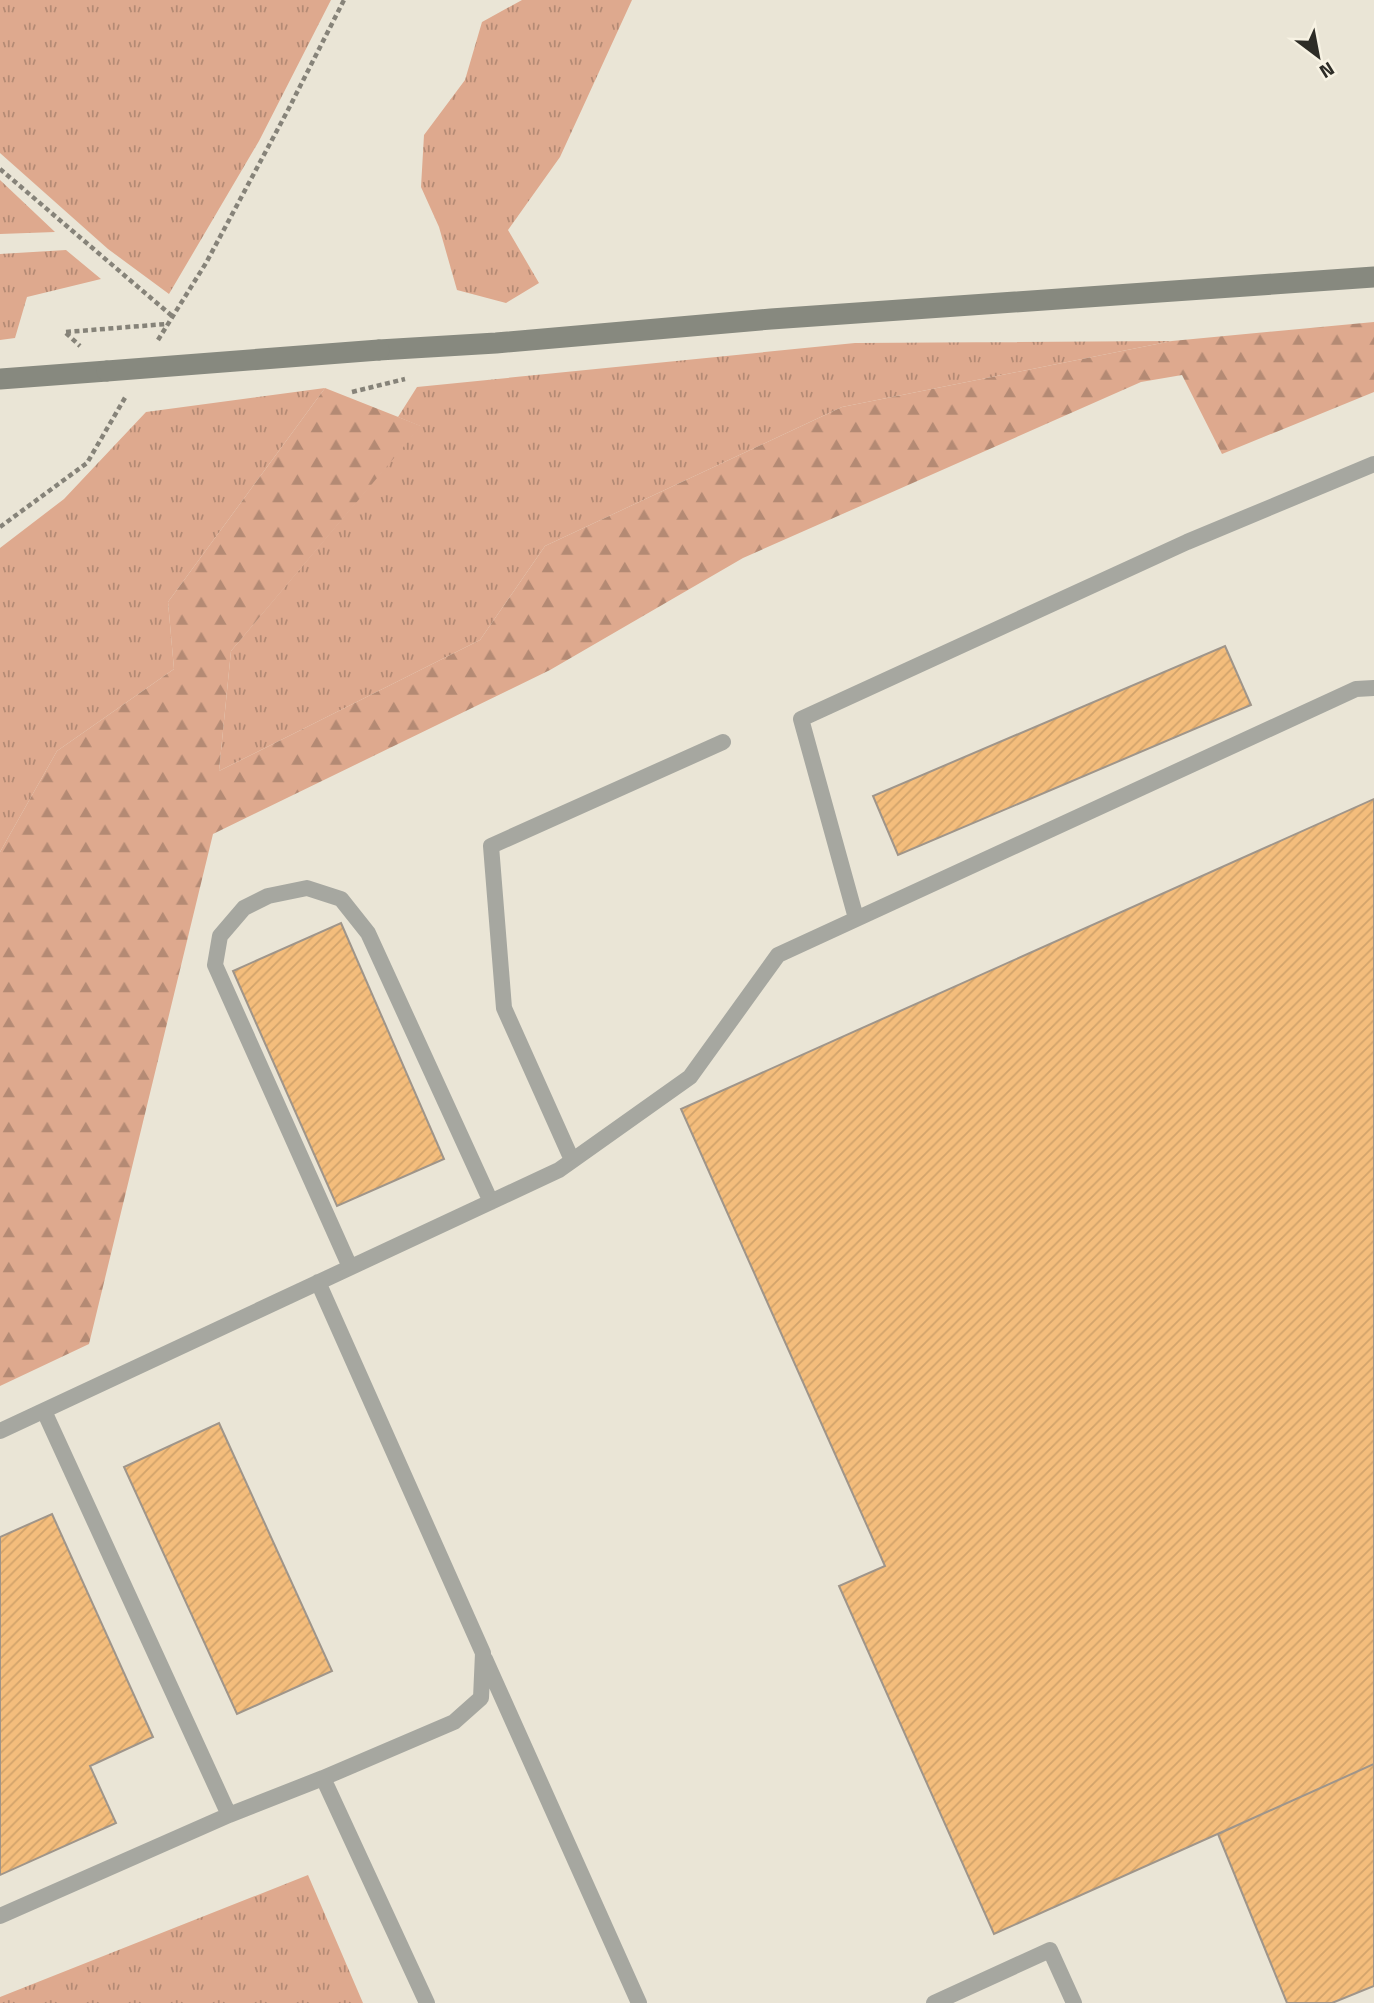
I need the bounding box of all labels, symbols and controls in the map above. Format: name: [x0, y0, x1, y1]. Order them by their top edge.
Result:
north arrow: [1283, 21, 1353, 91]
text: N: [1314, 55, 1341, 87]

